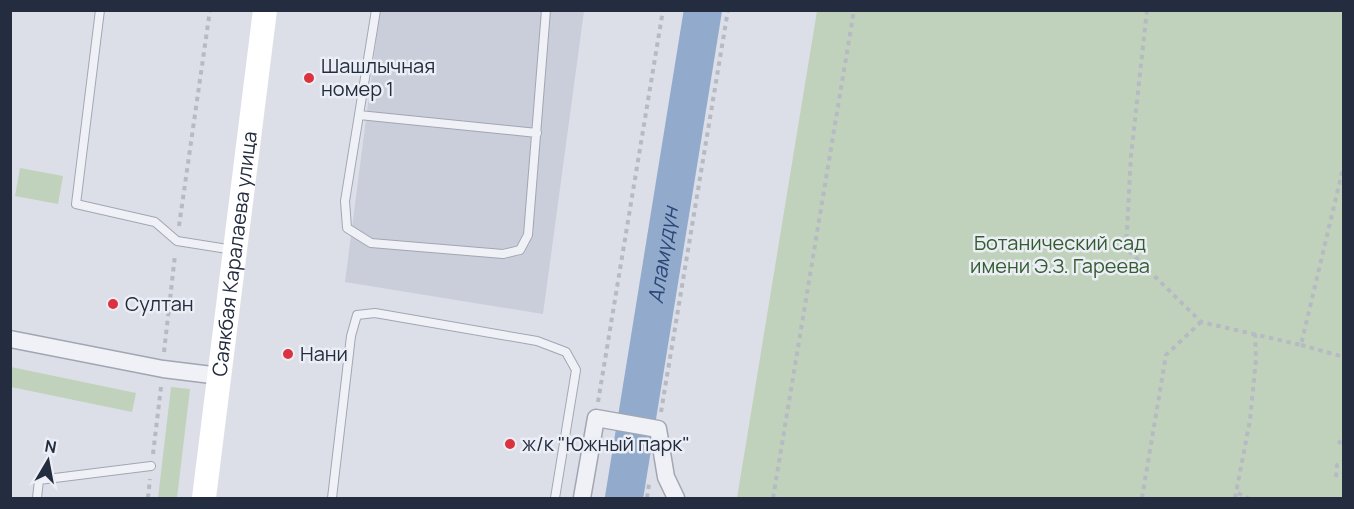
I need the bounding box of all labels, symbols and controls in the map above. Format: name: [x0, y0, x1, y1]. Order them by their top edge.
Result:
place label: Шашлычная номер 1: [321, 52, 435, 102]
marker: Шашлычная номер 1: [302, 71, 316, 85]
street label: Саякбая Каралаева улица: [205, 130, 263, 378]
water label: Аламүдүн: [641, 203, 684, 305]
park label: Ботанический сад имени Э.З. Гареева: [970, 229, 1150, 279]
place label: Султан: [125, 290, 194, 317]
marker: Султан: [106, 297, 120, 311]
place label: Нани: [300, 340, 348, 367]
marker: Нани: [281, 347, 295, 361]
place label: ж/к "Южный парк": [522, 430, 690, 457]
north arrow: [18, 431, 78, 491]
text: N: [43, 434, 58, 458]
marker: ж/к "Южный парк": [503, 437, 517, 451]

